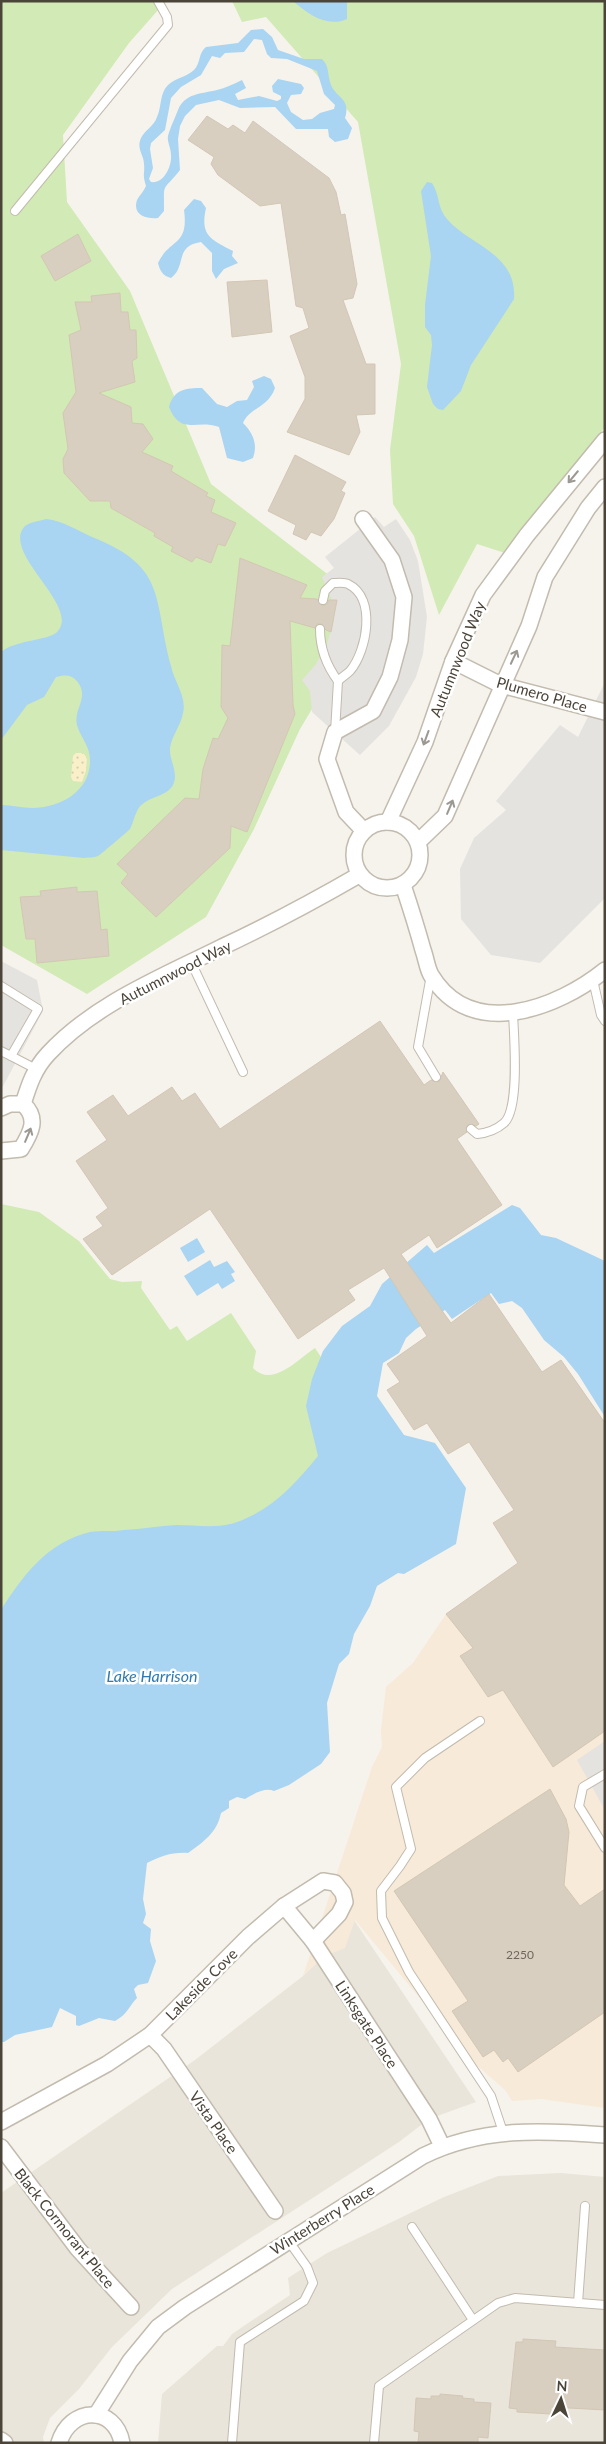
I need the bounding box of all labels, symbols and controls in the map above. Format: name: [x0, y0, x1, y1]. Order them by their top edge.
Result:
one-way arrow: [568, 470, 579, 483]
street label: Autumnwood Way: [426, 598, 489, 719]
one-way arrow: [509, 650, 519, 665]
street label: Plumero Place: [495, 672, 590, 716]
one-way arrow: [421, 729, 430, 745]
one-way arrow: [445, 800, 455, 815]
street label: Autumnwood Way: [116, 936, 234, 1008]
one-way arrow: [24, 1128, 33, 1143]
water label: Lake Harrison: [106, 1666, 198, 1685]
street label: Lakeside Cove: [161, 1944, 241, 2024]
house number: 2250: [506, 1947, 534, 1962]
street label: Linksgate Place: [332, 1977, 402, 2071]
street label: Vista Place: [186, 2087, 242, 2157]
street label: Black Cormorant Place: [11, 2164, 119, 2292]
street label: Winterberry Place: [267, 2180, 377, 2258]
north arrow: [536, 2374, 586, 2424]
text: N: [556, 2377, 568, 2394]

